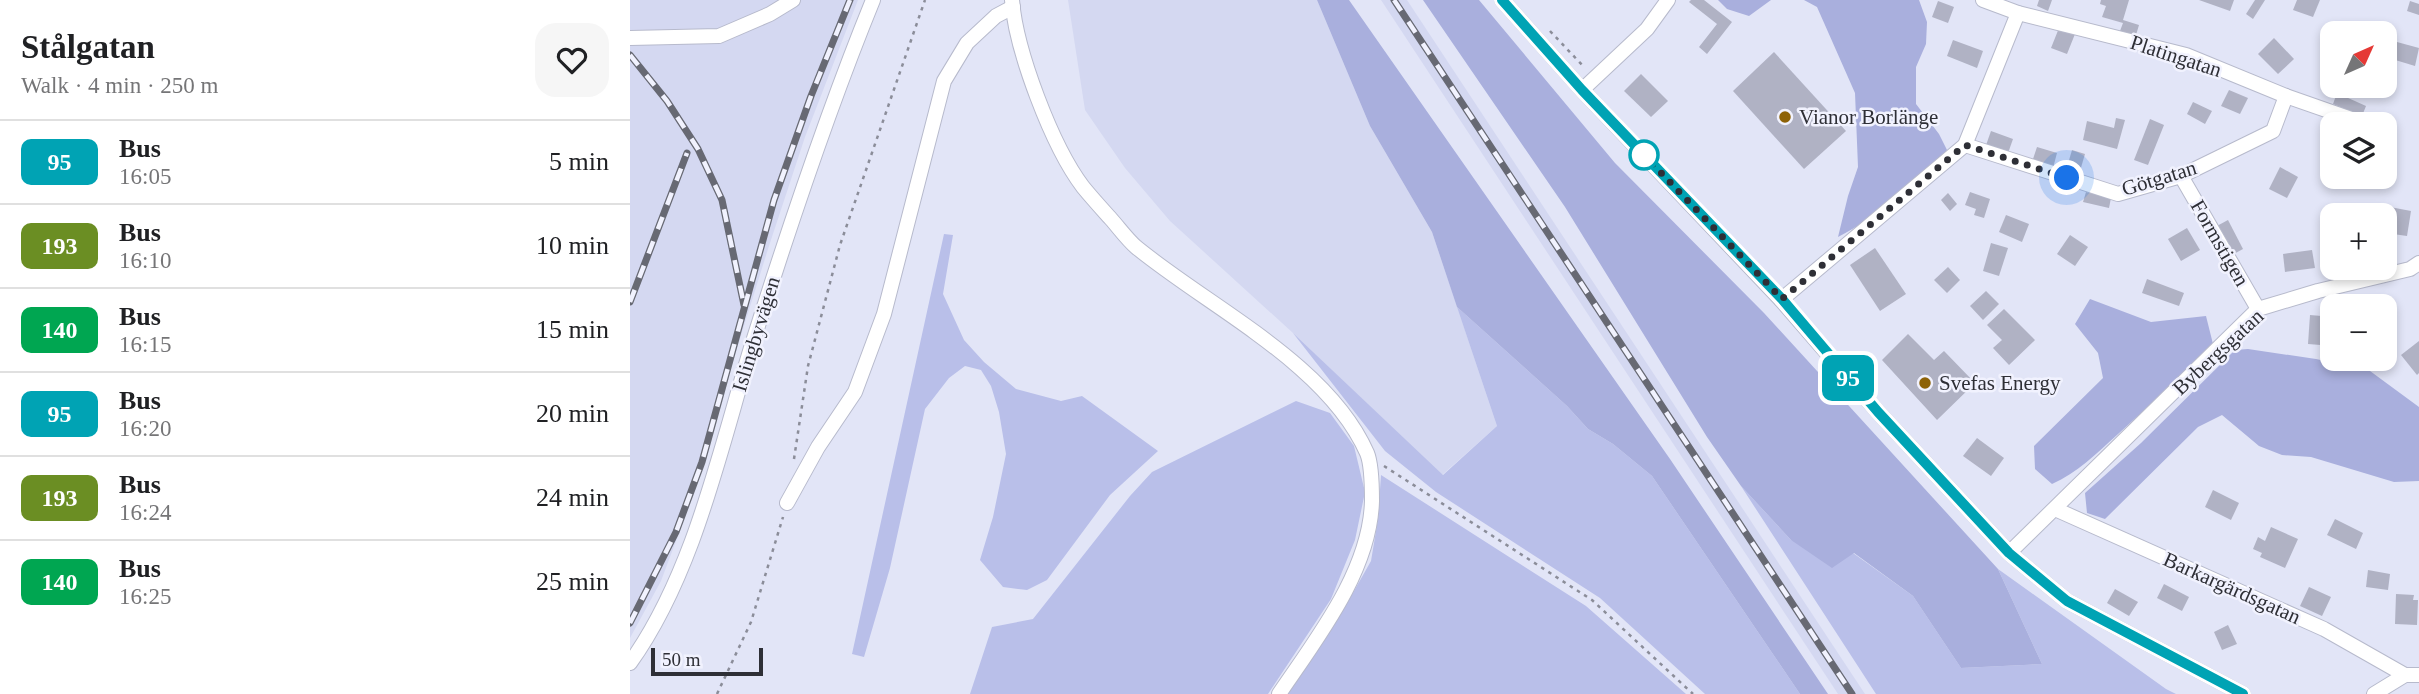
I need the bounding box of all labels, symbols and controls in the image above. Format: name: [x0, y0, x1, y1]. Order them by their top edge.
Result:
north arrow: [2320, 21, 2398, 98]
map controls: [2320, 21, 2397, 371]
button: heart: [535, 23, 609, 97]
text: Stålgatan: [21, 29, 155, 65]
street label: Platingatan: [2127, 30, 2225, 82]
text: Walk · 4 min · 250 m: [21, 73, 218, 98]
place label: Vianor Borlänge: [1799, 105, 1938, 129]
marker: Vianor Borlänge: [1777, 109, 1793, 125]
button: layers: [2320, 112, 2397, 189]
text: Bus: [119, 134, 161, 163]
unlabelled marker: [1629, 140, 1659, 170]
text: 5 min: [549, 147, 609, 176]
text: 95: [48, 149, 72, 175]
street label: Götgatan: [2119, 155, 2200, 201]
your location: [2049, 160, 2084, 195]
text: 16:05: [119, 164, 171, 189]
street label: Formstigen: [2186, 196, 2255, 291]
button: +: [2320, 203, 2397, 280]
text: Bus: [119, 218, 161, 247]
text: 10 min: [536, 231, 609, 260]
text: 193: [42, 233, 78, 259]
text: 16:10: [119, 248, 171, 273]
street label: Islingbyvägen: [727, 273, 785, 394]
button: −: [2320, 294, 2397, 371]
text: Bus: [119, 302, 161, 331]
street label: Bybergsgatan: [2168, 304, 2269, 400]
text: 15 min: [536, 315, 609, 344]
text: 140: [42, 317, 78, 343]
text: 16:15: [119, 332, 171, 357]
line badge: 95: [1816, 355, 1880, 401]
text: 95: [1836, 365, 1860, 391]
place label: Svefas Energy: [1939, 371, 2061, 395]
marker: Svefas Energy: [1917, 375, 1933, 391]
text: Bus: [119, 386, 161, 415]
text: 20 min: [536, 399, 609, 428]
text: 95: [48, 401, 72, 427]
text: 16:20: [119, 416, 171, 441]
text: Bus: [119, 470, 161, 499]
text: 24 min: [536, 483, 609, 512]
text: 193: [42, 485, 78, 511]
text: 16:24: [119, 500, 171, 525]
street label: Barkargärdsgatan: [2160, 547, 2305, 629]
text: Bus: [119, 554, 161, 583]
text: 25 min: [536, 567, 609, 596]
text: 140: [42, 569, 78, 595]
text: 16:25: [119, 584, 171, 609]
scale bar: [651, 645, 763, 677]
text: 50 m: [662, 649, 701, 670]

